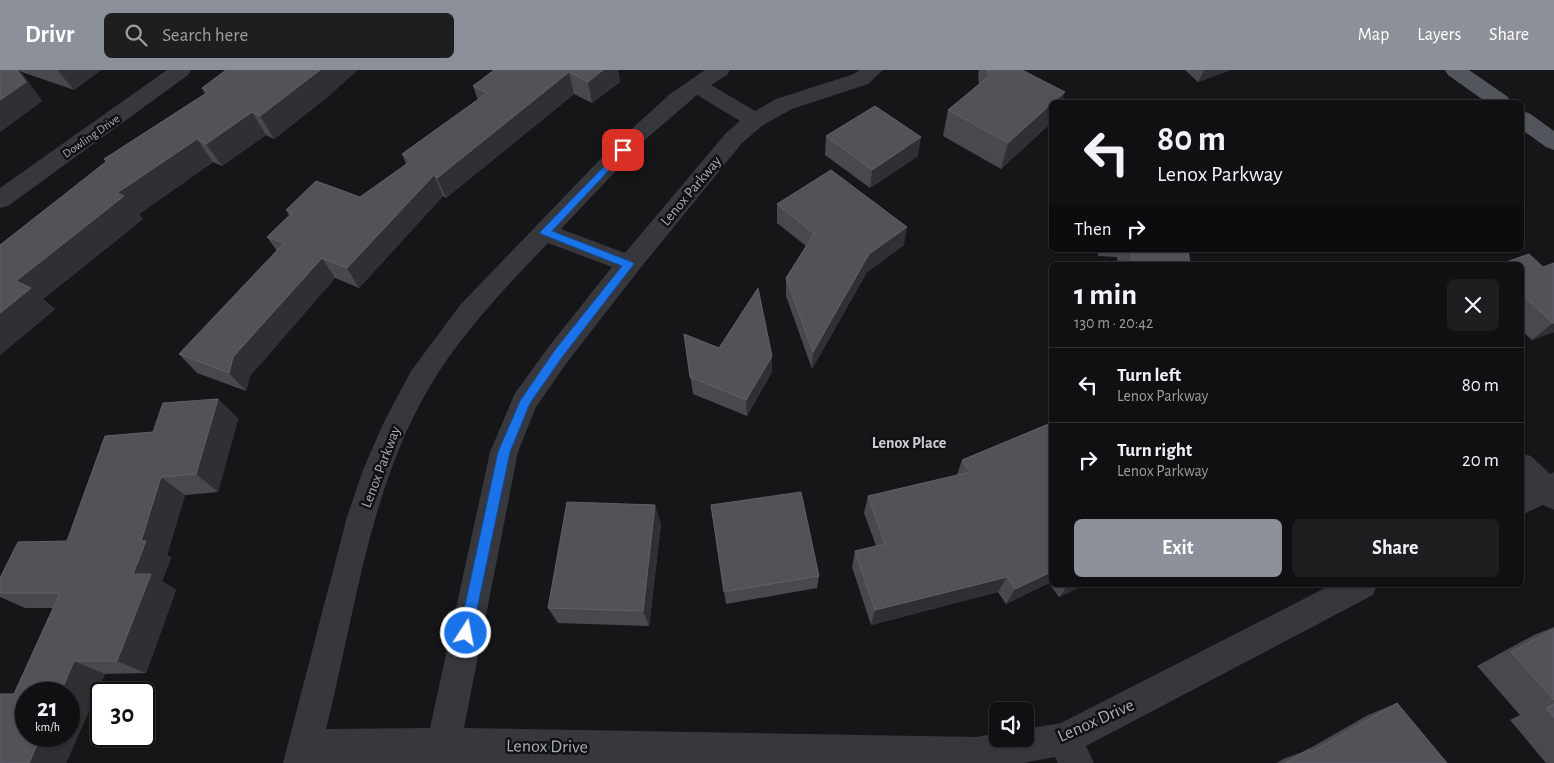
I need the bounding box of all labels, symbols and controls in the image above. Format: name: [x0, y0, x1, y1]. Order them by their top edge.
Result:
search box: [104, 13, 454, 58]
icon: search: [122, 21, 150, 49]
text: Drivr: [25, 23, 74, 47]
text: Search here: [162, 26, 248, 45]
text: Map: [1358, 26, 1389, 44]
text: Layers: [1417, 26, 1461, 44]
text: Share: [1489, 26, 1529, 44]
street label: Dowling Drive: [60, 112, 122, 160]
icon: left: [1074, 120, 1139, 185]
text: 80 m: [1157, 122, 1226, 157]
pin: [602, 129, 644, 171]
icon: arrive: [609, 136, 637, 164]
street label: Lenox Parkway: [658, 153, 725, 229]
text: Lenox Parkway: [1157, 163, 1283, 185]
icon: right: [1122, 215, 1150, 243]
text: Then: [1074, 220, 1112, 239]
button: close: [1447, 279, 1499, 331]
text: 1 min: [1074, 280, 1137, 310]
text: 130 m · 20:42: [1074, 315, 1153, 331]
text: Turn left: [1117, 366, 1181, 385]
icon: left: [1074, 371, 1102, 399]
text: 80 m: [1462, 376, 1499, 395]
text: Lenox Parkway: [1117, 388, 1208, 404]
street label: Lenox Parkway: [359, 424, 404, 510]
district label: Lenox Place: [872, 435, 947, 451]
text: Turn right: [1117, 441, 1192, 460]
icon: right: [1074, 446, 1102, 474]
text: 20 m: [1462, 451, 1499, 470]
text: Lenox Parkway: [1117, 463, 1208, 479]
button: Exit: [1074, 519, 1282, 577]
button: Share: [1292, 519, 1499, 577]
position arrow: [439, 606, 491, 658]
speed limit sign: 30: [90, 682, 155, 747]
text: 21: [37, 696, 58, 721]
street label: Lenox Drive: [1055, 696, 1137, 746]
map controls: [989, 702, 1034, 747]
button: sound: [989, 702, 1034, 747]
text: km/h: [35, 721, 60, 733]
street label: Lenox Drive: [506, 737, 588, 757]

